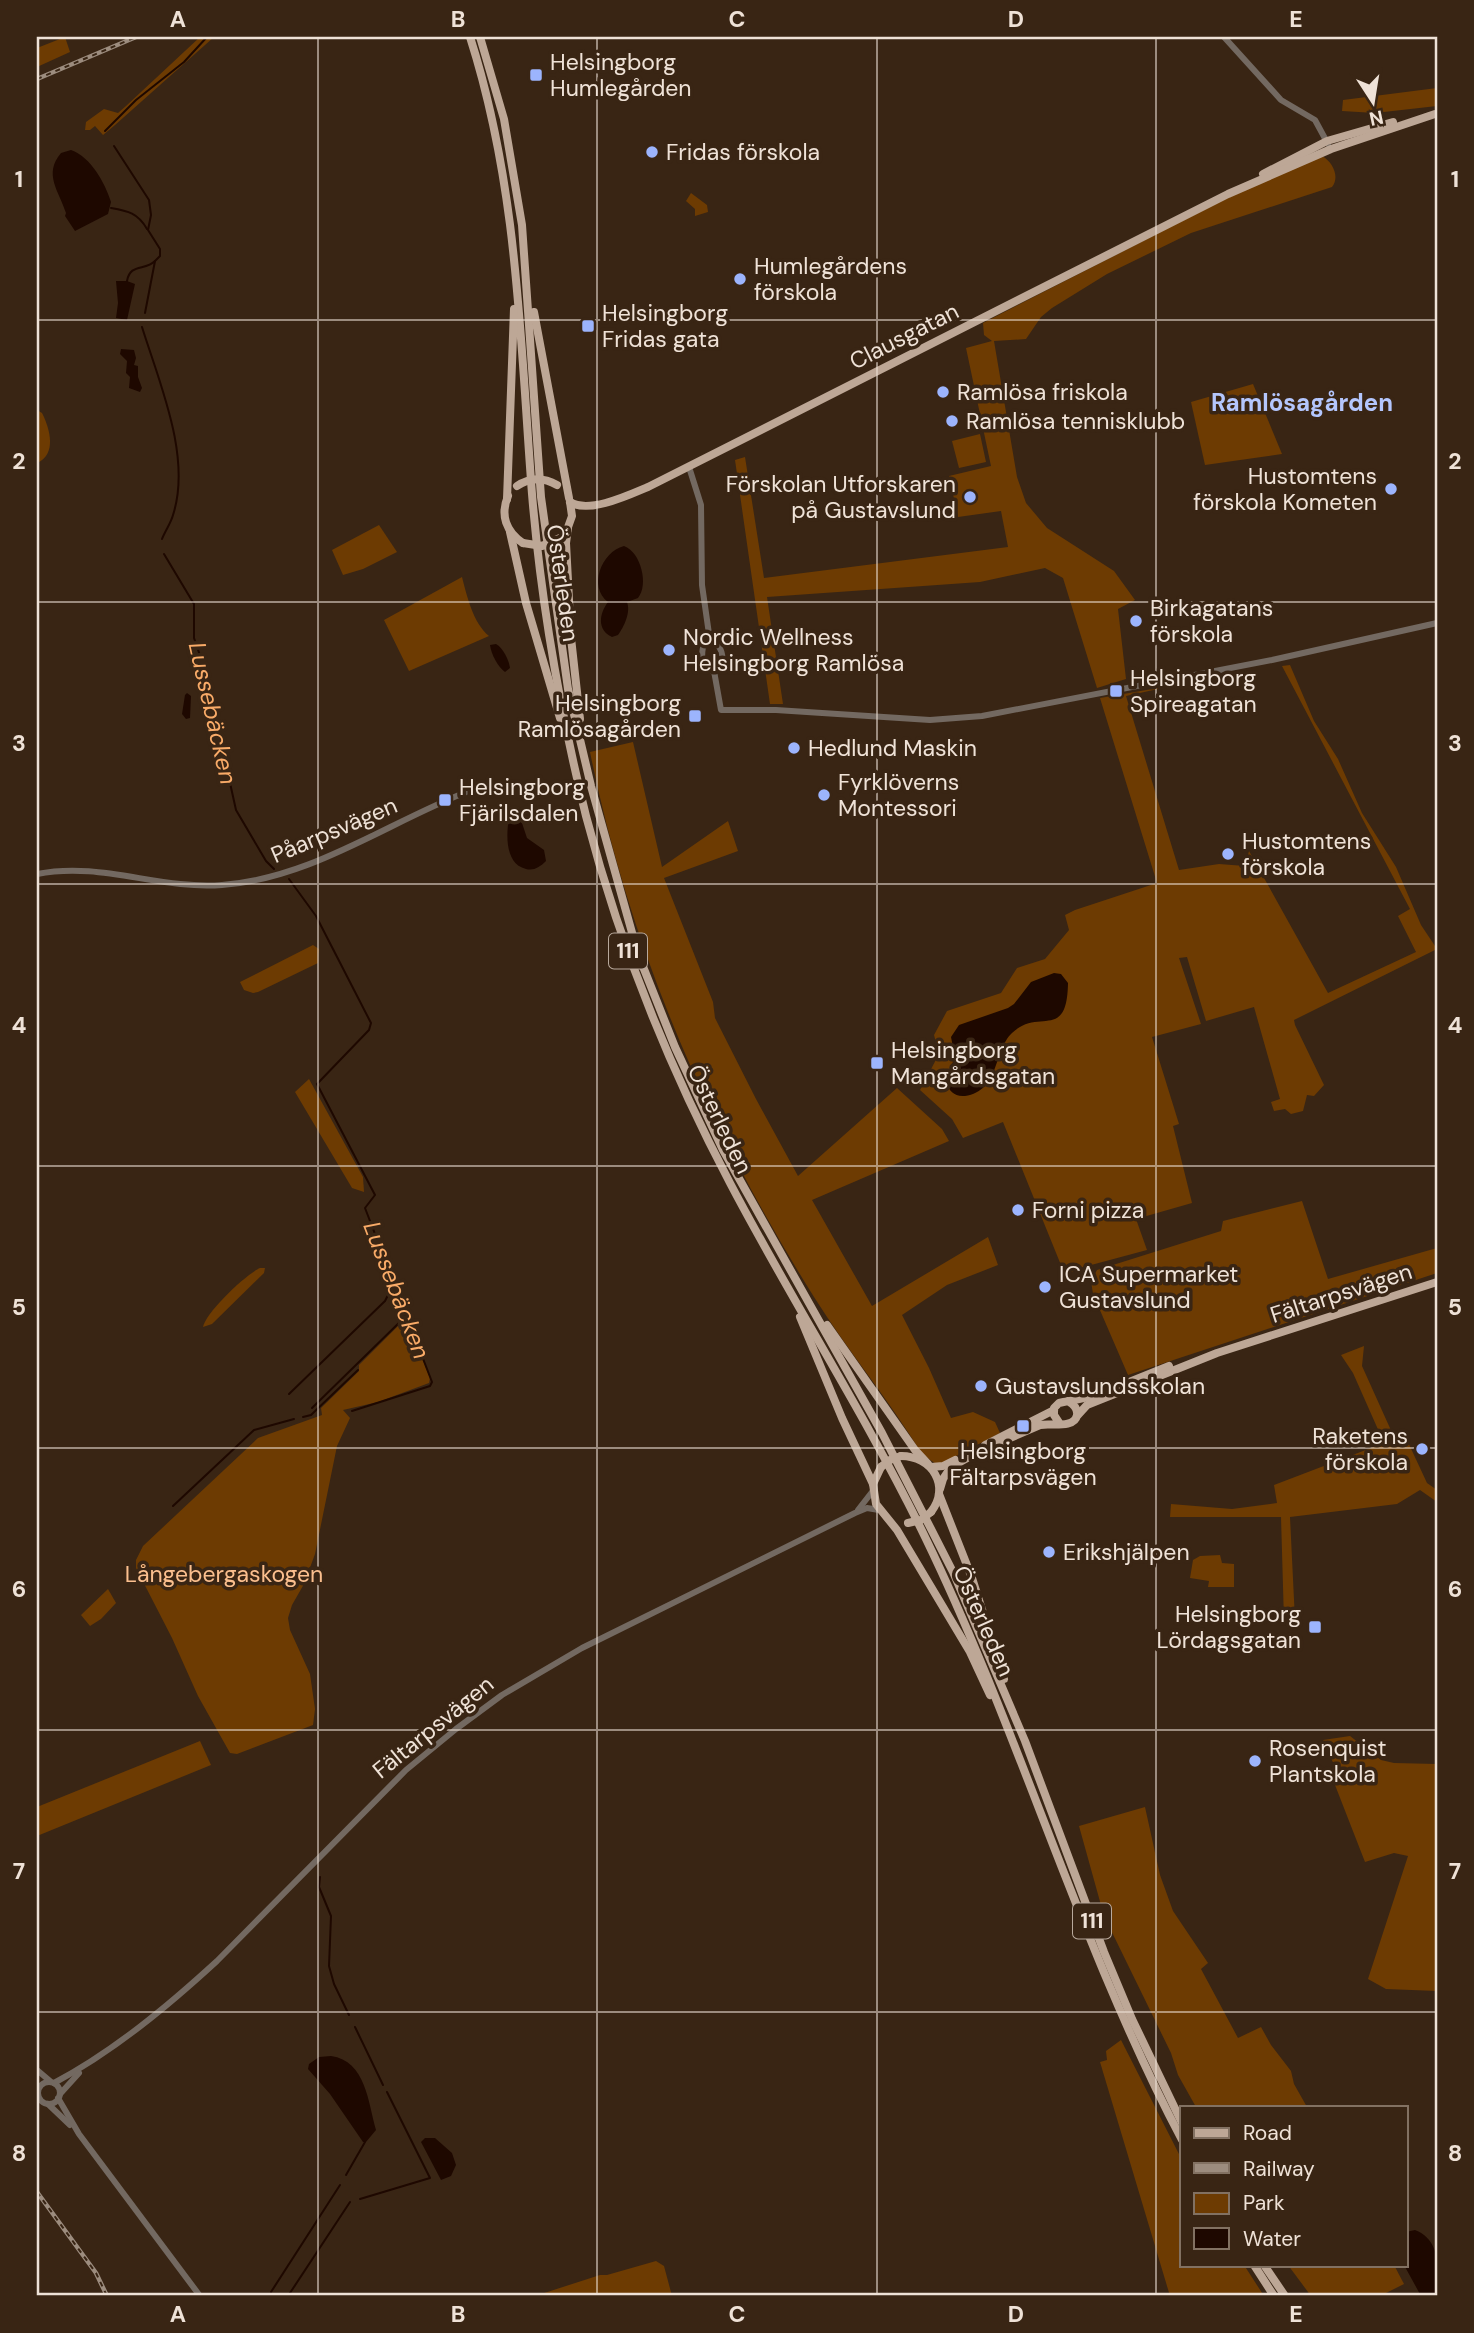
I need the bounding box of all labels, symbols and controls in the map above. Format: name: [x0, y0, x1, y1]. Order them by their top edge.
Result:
text: A: [170, 4, 186, 34]
text: B: [451, 4, 465, 34]
text: C: [729, 4, 745, 34]
text: D: [1008, 4, 1024, 34]
text: E: [1289, 4, 1303, 34]
place label: Helsingborg Humlegården: [550, 47, 692, 103]
north arrow: [1338, 66, 1408, 136]
marker: Helsingborg Humlegården: [528, 67, 544, 83]
text: N: [1367, 104, 1386, 132]
place label: Fridas förskola: [666, 137, 820, 167]
marker: Fridas förskola: [644, 144, 660, 160]
text: 1: [15, 164, 23, 194]
text: 1: [1451, 164, 1459, 194]
place label: Humlegårdens förskola: [754, 251, 907, 307]
marker: Humlegårdens förskola: [732, 271, 748, 287]
street label: Clausgatan: [844, 296, 964, 376]
place label: Helsingborg Fridas gata: [602, 298, 728, 354]
marker: Helsingborg Fridas gata: [580, 318, 596, 334]
place label: Ramlösa friskola: [957, 377, 1128, 407]
marker: Ramlösa friskola: [935, 384, 951, 400]
district label: Ramlösagården: [1211, 387, 1393, 418]
place label: Ramlösa tennisklubb: [966, 406, 1185, 436]
marker: Ramlösa tennisklubb: [944, 413, 960, 429]
text: 2: [12, 446, 26, 476]
text: 2: [1448, 446, 1462, 476]
place label: Hustomtens förskola Kometen: [1193, 461, 1377, 517]
place label: Förskolan Utforskaren på Gustavslund: [726, 469, 956, 525]
marker: Hustomtens förskola Kometen: [1383, 481, 1399, 497]
marker: Förskolan Utforskaren på Gustavslund: [962, 489, 978, 505]
street label: Österleden: [540, 522, 586, 644]
place label: Birkagatans förskola: [1150, 593, 1273, 649]
marker: Birkagatans förskola: [1128, 613, 1144, 629]
place label: Nordic Wellness Helsingborg Ramlösa: [683, 622, 904, 678]
water label: Lussebäcken: [182, 639, 244, 787]
marker: Nordic Wellness Helsingborg Ramlösa: [661, 642, 677, 658]
place label: Helsingborg Spireagatan: [1130, 663, 1257, 719]
marker: Helsingborg Spireagatan: [1108, 683, 1124, 699]
place label: Helsingborg Ramlösagården: [518, 688, 681, 744]
marker: Helsingborg Ramlösagården: [687, 708, 703, 724]
text: 3: [12, 728, 26, 758]
text: 3: [1448, 728, 1462, 758]
place label: Hedlund Maskin: [808, 733, 977, 763]
marker: Hedlund Maskin: [786, 740, 802, 756]
place label: Fyrklöverns Montessori: [838, 767, 959, 823]
place label: Helsingborg Fjärilsdalen: [459, 772, 585, 828]
marker: Fyrklöverns Montessori: [816, 787, 832, 803]
street label: Påarpsvägen: [266, 790, 402, 870]
marker: Helsingborg Fjärilsdalen: [437, 792, 453, 808]
place label: Hustomtens förskola: [1242, 826, 1371, 882]
marker: Hustomtens förskola: [1220, 846, 1236, 862]
road number: 111: [609, 934, 647, 968]
text: 4: [12, 1010, 27, 1040]
text: 4: [1448, 1010, 1463, 1040]
place label: Helsingborg Mangårdsgatan: [891, 1035, 1055, 1091]
marker: Helsingborg Mangårdsgatan: [869, 1055, 885, 1071]
street label: Österleden: [681, 1059, 759, 1179]
place label: Forni pizza: [1032, 1195, 1144, 1225]
marker: Forni pizza: [1010, 1202, 1026, 1218]
water label: Lussebäcken: [357, 1217, 437, 1363]
street label: Fältarpsvägen: [1266, 1256, 1416, 1330]
place label: ICA Supermarket Gustavslund: [1059, 1259, 1238, 1315]
marker: ICA Supermarket Gustavslund: [1037, 1279, 1053, 1295]
text: 5: [12, 1292, 26, 1322]
text: 5: [1448, 1292, 1462, 1322]
place label: Gustavslundsskolan: [995, 1371, 1205, 1401]
marker: Gustavslundsskolan: [973, 1378, 989, 1394]
marker: Helsingborg Fältarpsvägen: [1015, 1418, 1031, 1434]
place label: Raketens förskola: [1312, 1421, 1408, 1477]
place label: Helsingborg Fältarpsvägen: [949, 1436, 1097, 1492]
marker: Raketens förskola: [1414, 1441, 1430, 1457]
place label: Erikshjälpen: [1063, 1537, 1190, 1567]
marker: Erikshjälpen: [1041, 1544, 1057, 1560]
park label: Långebergaskogen: [125, 1559, 323, 1589]
street label: Österleden: [946, 1561, 1022, 1681]
text: 6: [12, 1574, 26, 1604]
text: 6: [1448, 1574, 1462, 1604]
place label: Helsingborg Lördagsgatan: [1157, 1599, 1301, 1655]
marker: Helsingborg Lördagsgatan: [1307, 1619, 1323, 1635]
street label: Fältarpsvägen: [366, 1669, 500, 1785]
place label: Rosenquist Plantskola: [1269, 1733, 1387, 1789]
marker: Rosenquist Plantskola: [1247, 1753, 1263, 1769]
text: 7: [13, 1856, 25, 1886]
text: 7: [1449, 1856, 1461, 1886]
road number: 111: [1073, 1904, 1111, 1938]
legend: [1180, 2106, 1408, 2266]
text: Road: [1243, 2119, 1292, 2147]
text: 8: [12, 2138, 26, 2168]
text: 8: [1448, 2138, 1462, 2168]
text: Railway: [1243, 2155, 1315, 2183]
text: Park: [1243, 2189, 1285, 2217]
text: Water: [1243, 2225, 1301, 2253]
text: A: [170, 2299, 186, 2329]
text: B: [451, 2299, 465, 2329]
text: C: [729, 2299, 745, 2329]
text: D: [1008, 2299, 1024, 2329]
text: E: [1289, 2299, 1303, 2329]

